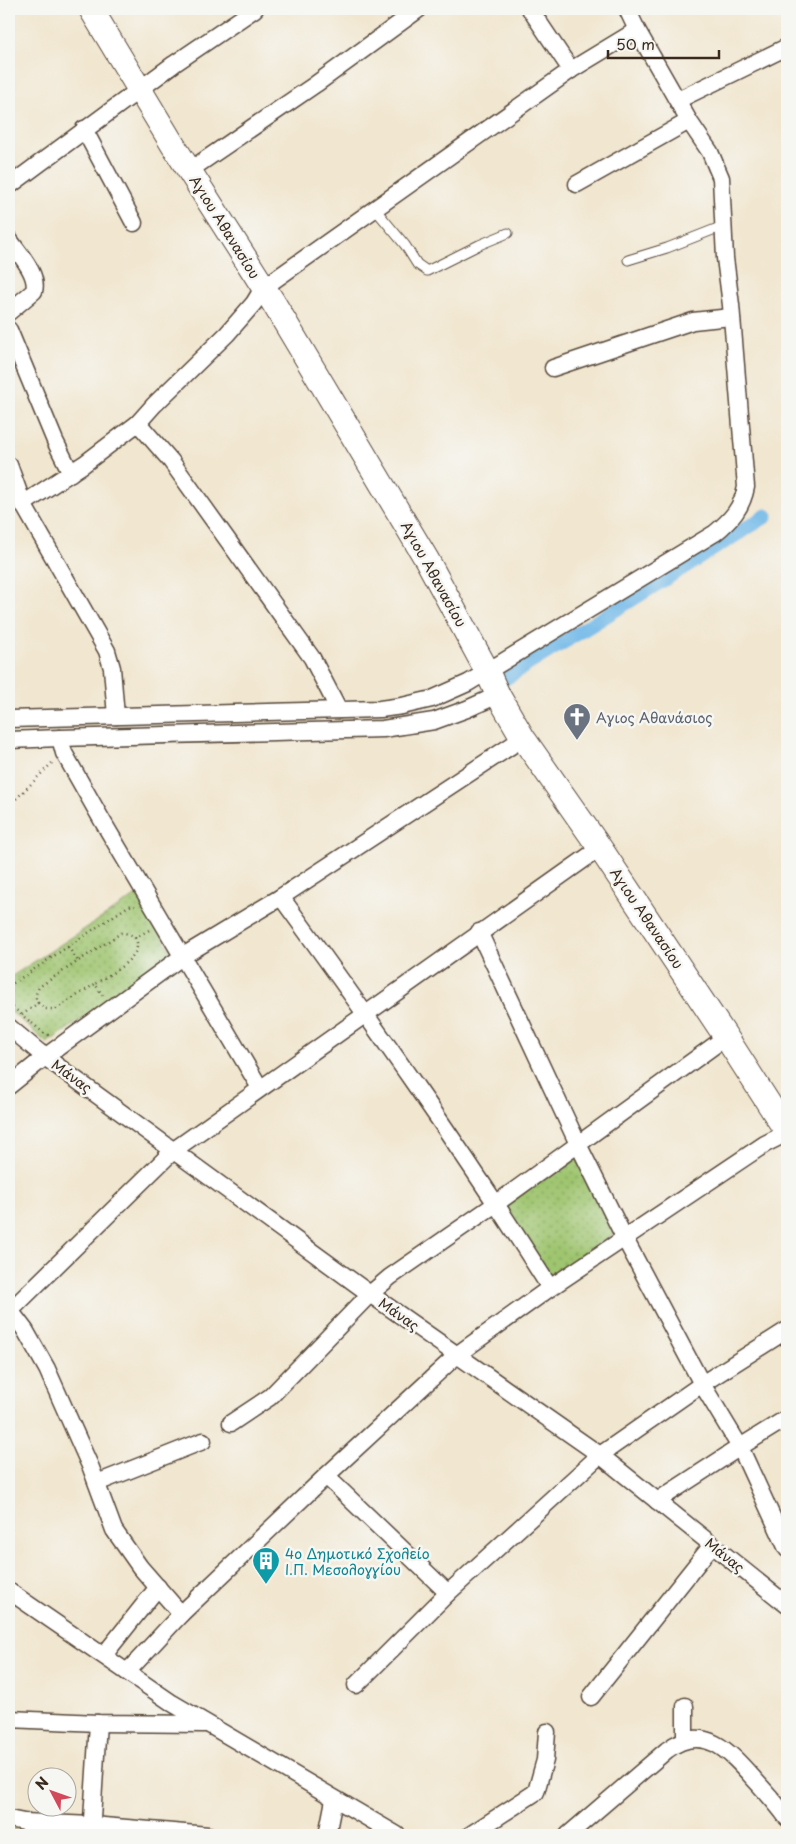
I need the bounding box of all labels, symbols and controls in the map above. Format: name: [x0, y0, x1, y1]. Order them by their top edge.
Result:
scale bar: [608, 28, 720, 60]
text: 50 m: [616, 32, 655, 55]
street label: Αγιου Αθανασίου: [185, 171, 265, 283]
street label: Αγιου Αθανασίου: [396, 517, 472, 631]
church icon: Αγιος Αθανάσιος: [562, 702, 592, 741]
place label: Αγιος Αθανάσιος: [596, 707, 713, 728]
street label: Αγιου Αθανασίου: [605, 863, 689, 973]
street label: Μάνας: [47, 1054, 97, 1098]
street label: Μάνας: [374, 1292, 424, 1336]
street label: Μάνας: [701, 1533, 749, 1577]
place label: 4ο Δημοτικό Σχολείο Ι.Π. Μεσολογγίου: [285, 1543, 430, 1580]
building icon: 4ο Δημοτικό Σχολείο Ι.Π. Μεσολογγίου: [251, 1546, 281, 1585]
north arrow: [28, 1766, 78, 1816]
text: N: [30, 1772, 53, 1794]

